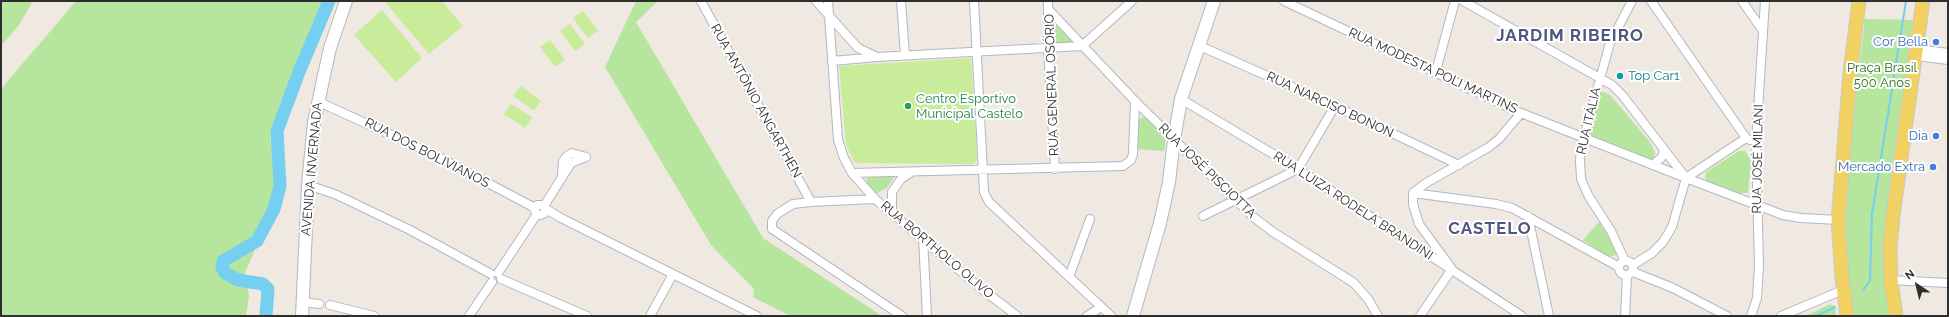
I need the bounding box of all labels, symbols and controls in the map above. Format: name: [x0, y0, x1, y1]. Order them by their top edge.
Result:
street label: RUA GENERAL OSÓRIO: [1042, 14, 1062, 156]
street label: RUA ANTÔNIO ANGARTHEN: [707, 21, 805, 181]
street label: RUA MODESTA POLI MARTINS: [1346, 25, 1520, 117]
district label: JARDIM RIBEIRO: [1496, 26, 1644, 46]
place label: Cor Bella: [1873, 34, 1928, 50]
marker: Cor Bella: [1931, 37, 1941, 47]
park label: Praça Brasil 500 Anos: [1847, 60, 1917, 91]
place label: Top Car1: [1628, 68, 1680, 84]
street label: RUA NARCISO BONON: [1264, 69, 1396, 141]
marker: Top Car1: [1615, 71, 1625, 81]
street label: RUA ITÁLIA: [1574, 86, 1604, 156]
place label: Centro Esportivo Municipal Castelo: [916, 91, 1023, 122]
street label: AVENIDA INVERNADA: [298, 101, 326, 237]
marker: Centro Esportivo Municipal Castelo: [903, 101, 913, 111]
street label: RUA JOSÉ MILANI: [1749, 104, 1767, 214]
street label: RUA DOS BOLIVIANOS: [362, 115, 492, 191]
street label: RUA JOSÉ PISCIOTTA: [1155, 120, 1259, 222]
place label: Dia: [1909, 128, 1928, 144]
marker: Dia: [1931, 131, 1941, 141]
street label: RUA LUIZA RODELA BRANDINI: [1270, 148, 1436, 264]
place label: Mercado Extra: [1838, 159, 1925, 175]
marker: Mercado Extra: [1928, 162, 1938, 172]
street label: RUA BORTHOLO OLIVO: [877, 198, 997, 302]
district label: CASTELO: [1448, 219, 1532, 239]
north arrow: [1897, 265, 1937, 305]
text: N: [1903, 267, 1917, 282]

